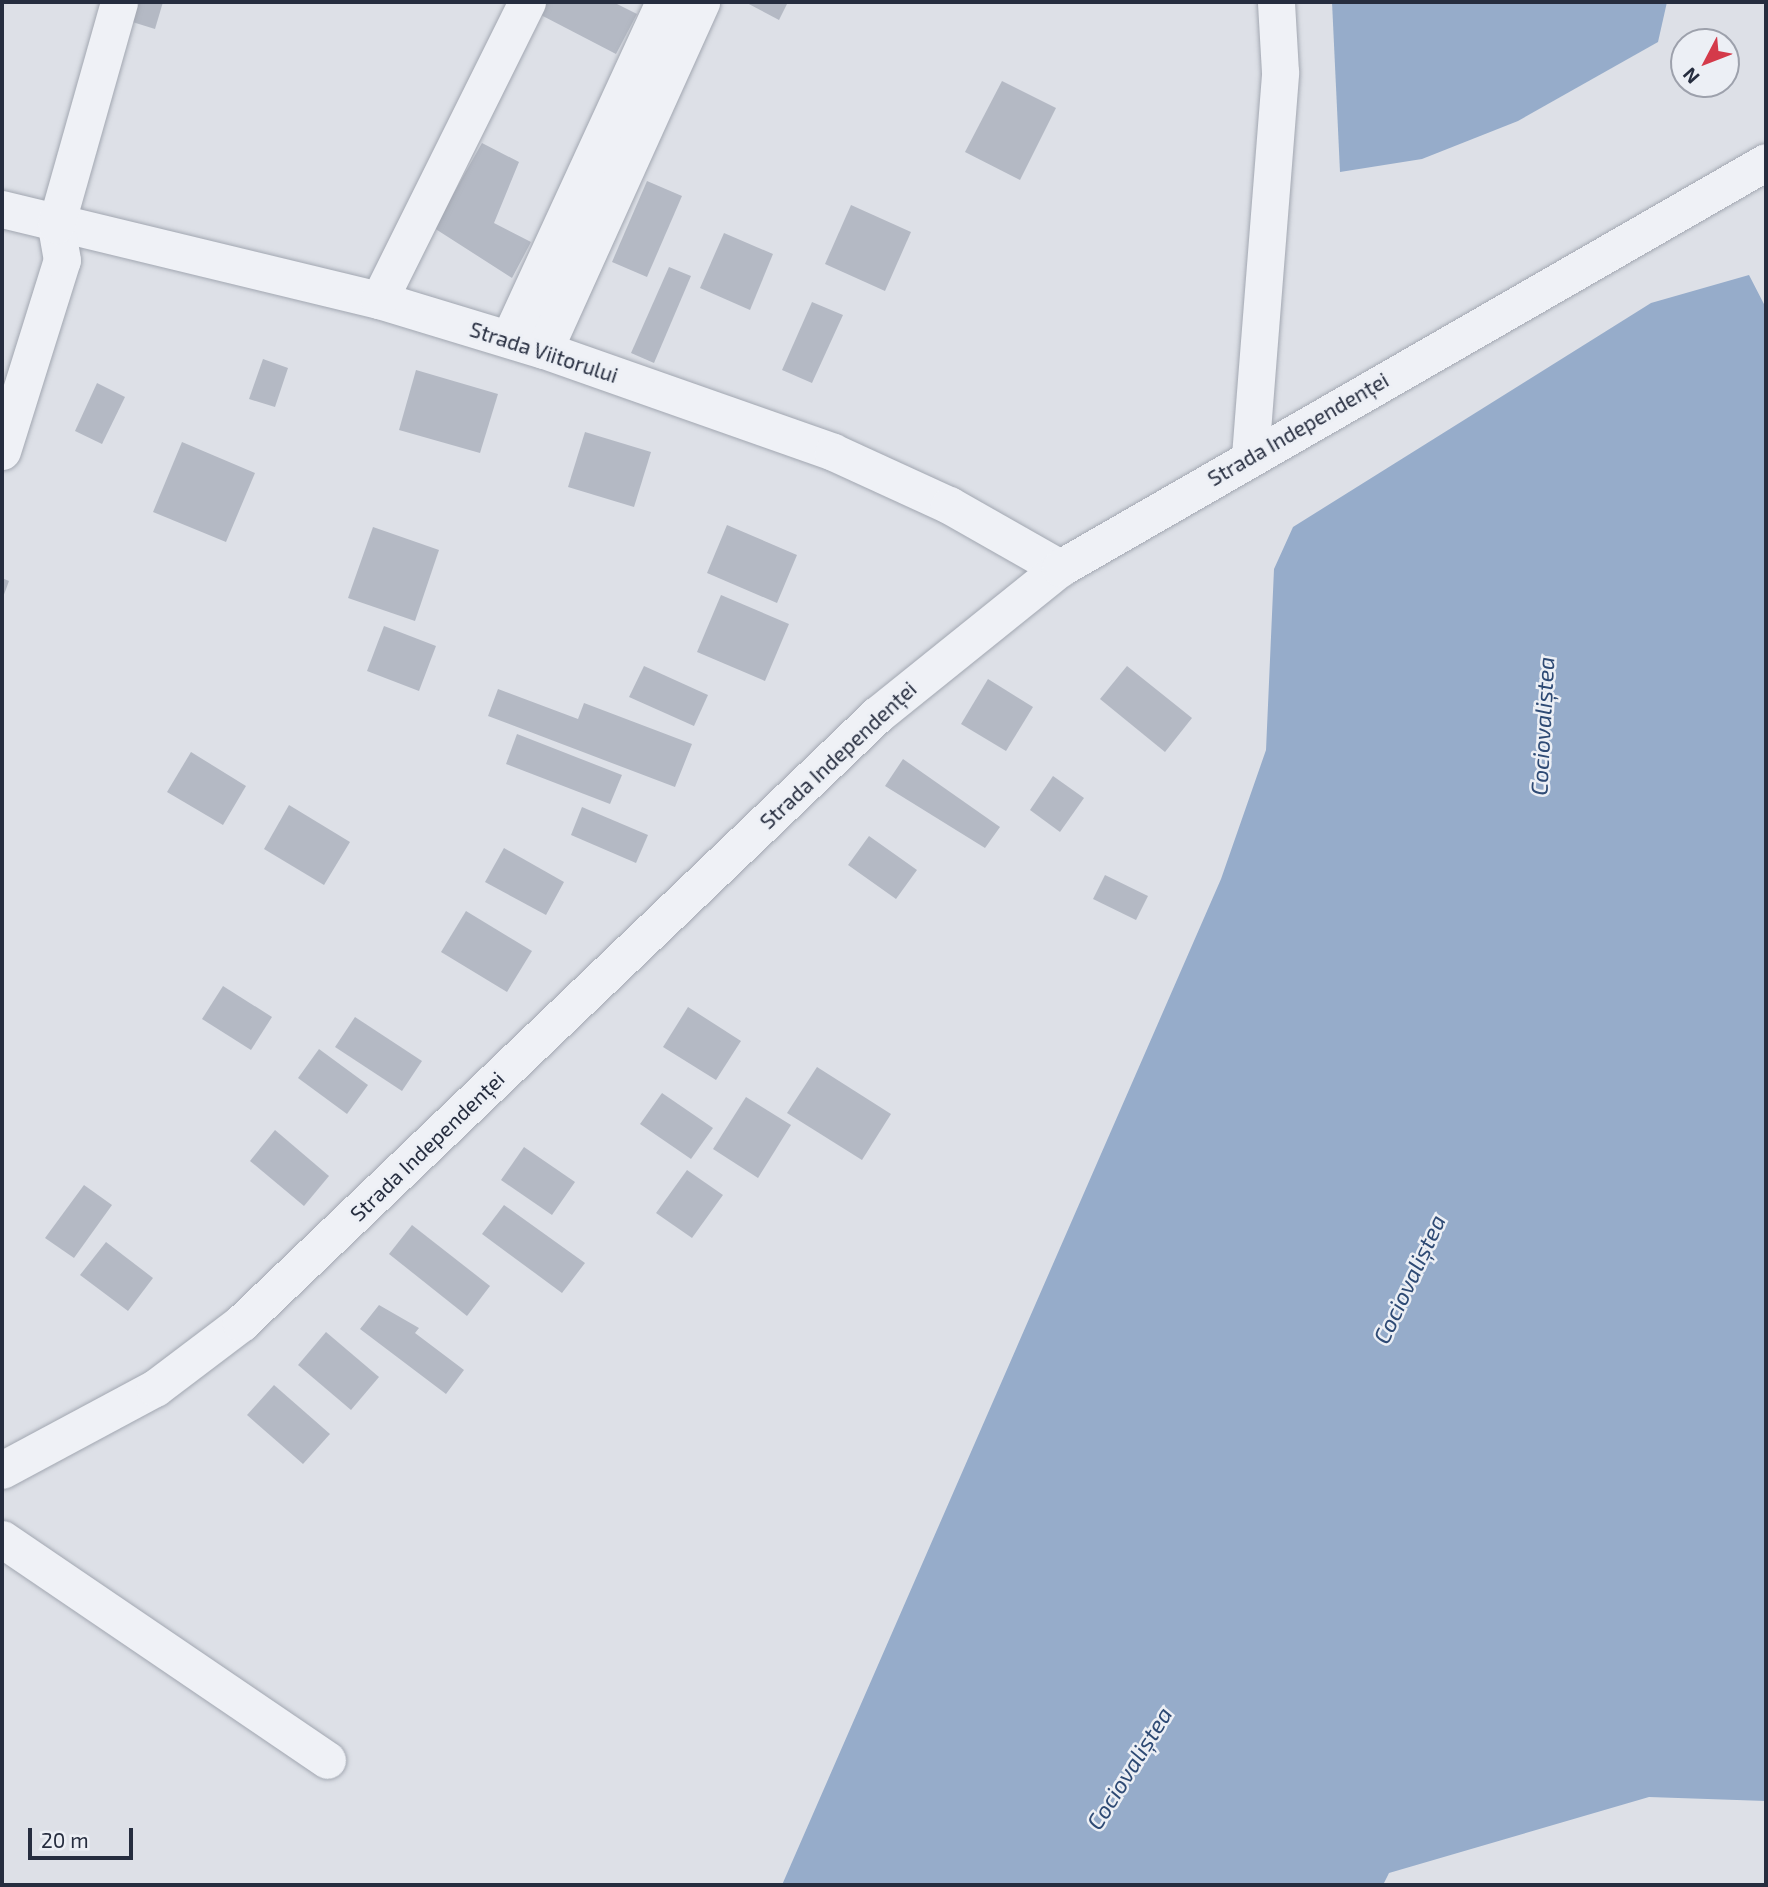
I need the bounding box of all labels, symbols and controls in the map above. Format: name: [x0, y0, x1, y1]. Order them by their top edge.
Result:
north arrow: [1670, 28, 1740, 98]
text: N: [1677, 63, 1704, 89]
street label: Strada Viitorului: [466, 316, 622, 388]
street label: Strada Independenței: [1203, 367, 1393, 491]
water label: Cociovaliștea: [1525, 656, 1559, 796]
street label: Strada Independenței: [755, 676, 921, 834]
street label: Strada Independenței: [345, 1066, 509, 1226]
water label: Cociovaliștea: [1367, 1210, 1451, 1348]
water label: Cociovaliștea: [1080, 1702, 1178, 1834]
scale bar: [32, 1814, 136, 1858]
text: 20 m: [41, 1827, 89, 1852]

